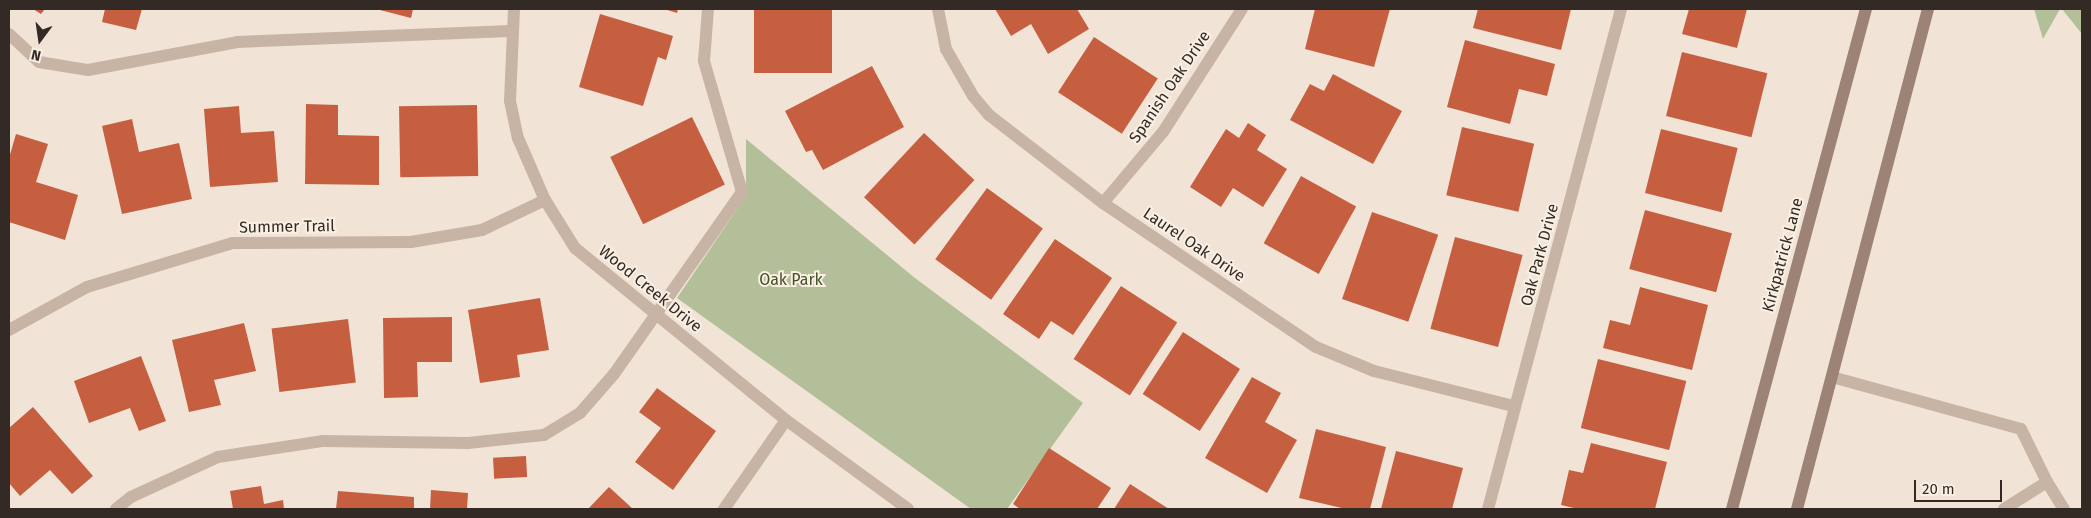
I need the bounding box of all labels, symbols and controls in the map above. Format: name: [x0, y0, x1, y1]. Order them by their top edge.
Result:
north arrow: [15, 15, 65, 65]
street label: Spanish Oak Drive: [1125, 27, 1215, 147]
text: N: [30, 46, 43, 64]
street label: Kirkpatrick Lane: [1759, 196, 1807, 314]
street label: Oak Park Drive: [1517, 202, 1563, 308]
street label: Laurel Oak Drive: [1139, 204, 1249, 286]
street label: Summer Trail: [239, 217, 335, 237]
street label: Wood Creek Drive: [594, 241, 706, 337]
park label: Oak Park: [759, 270, 823, 290]
scale bar: [1916, 470, 2004, 502]
text: 20 m: [1922, 480, 1955, 498]

